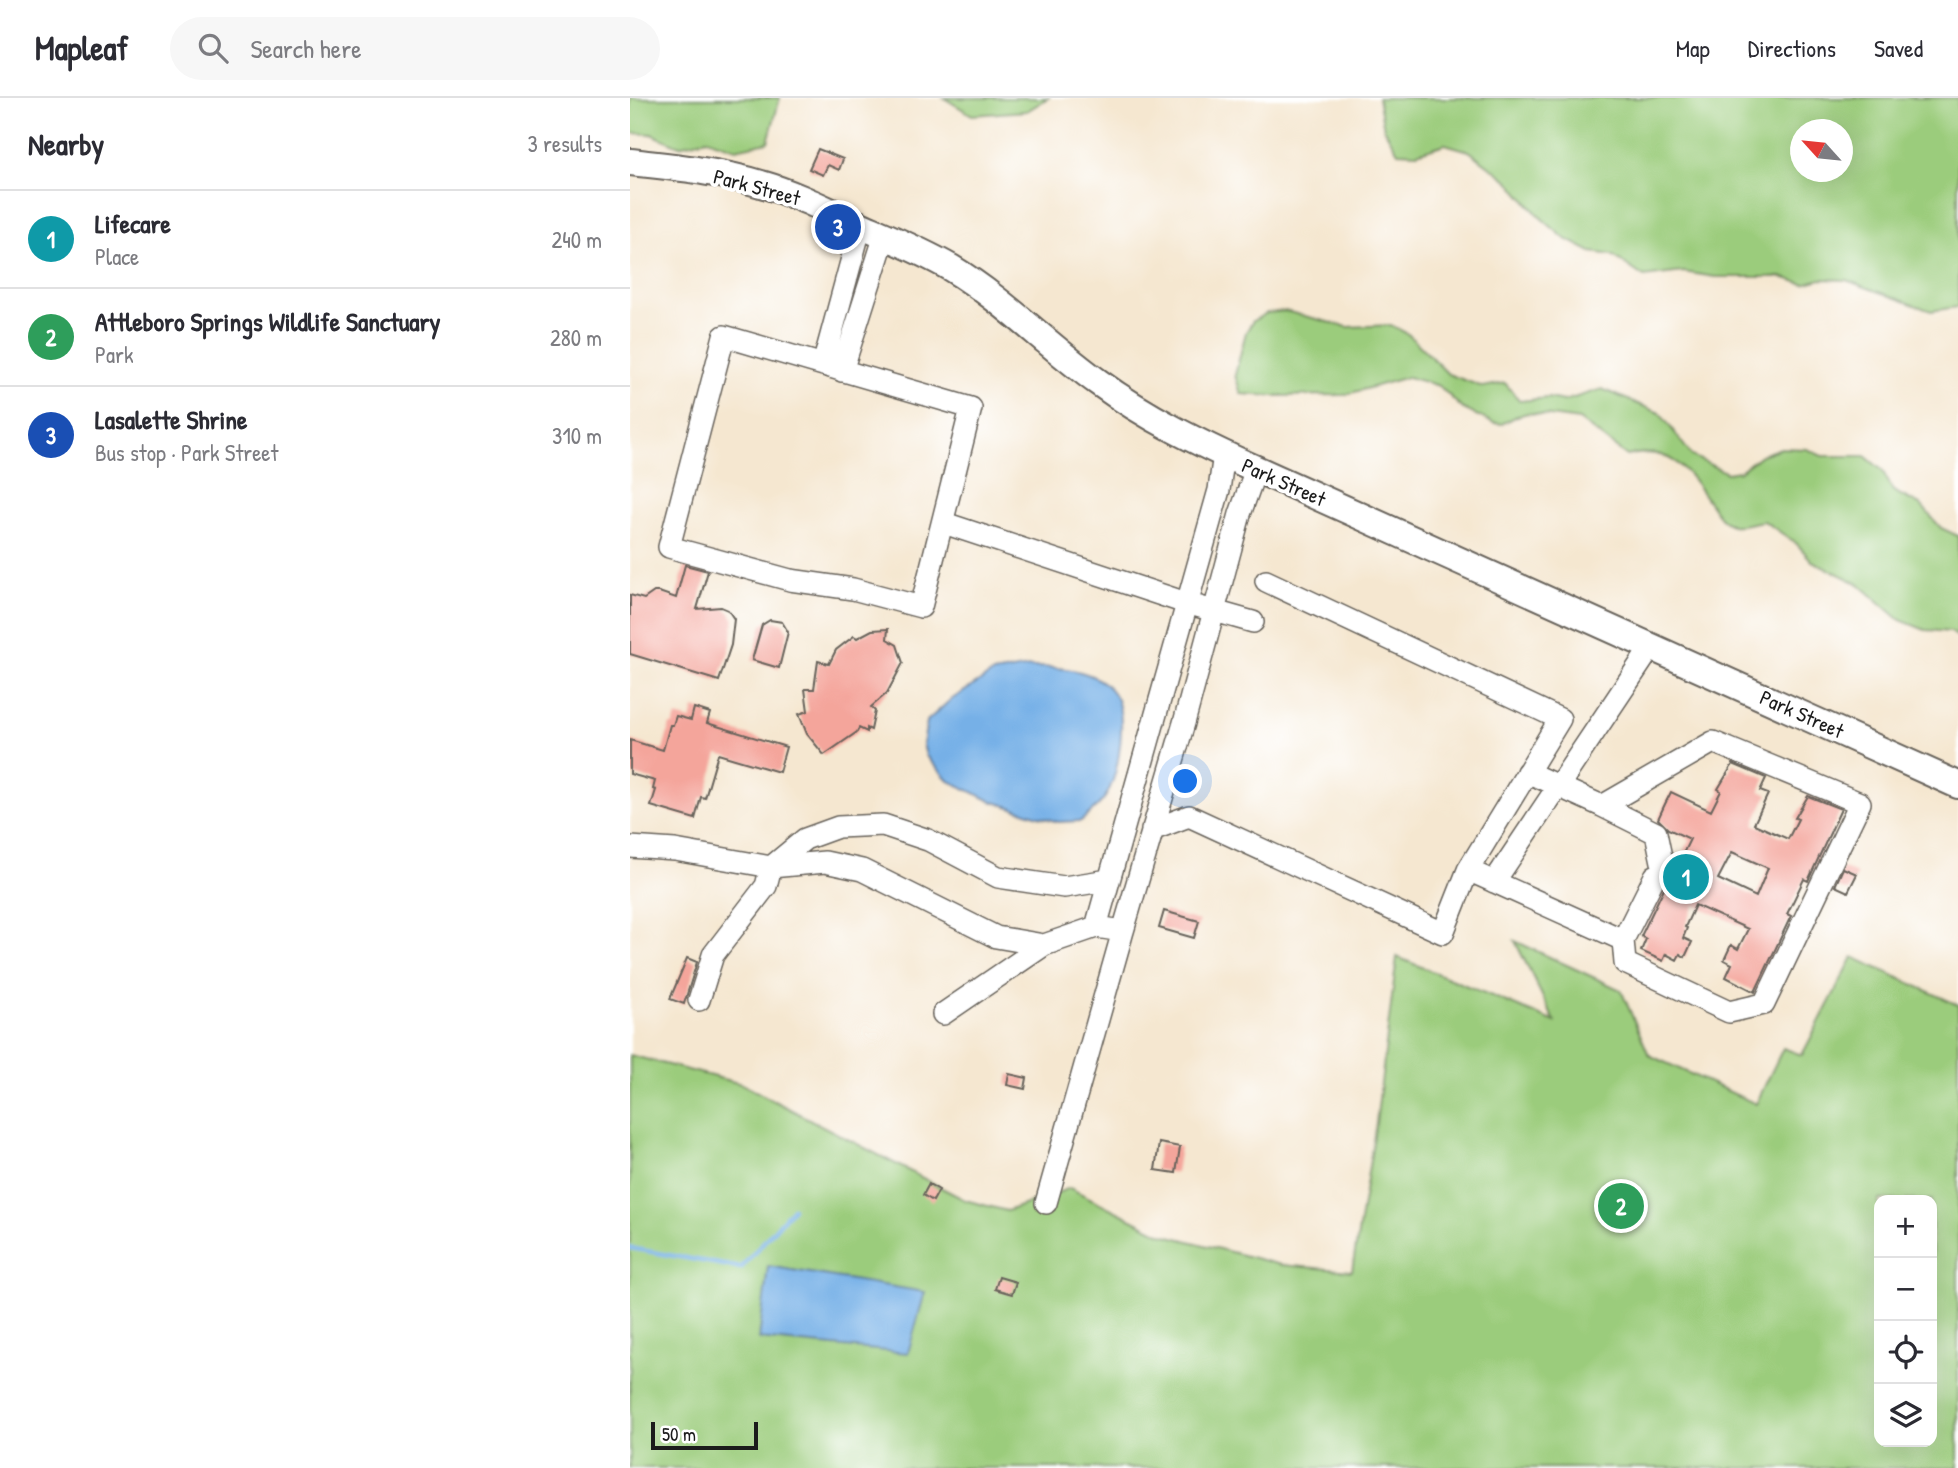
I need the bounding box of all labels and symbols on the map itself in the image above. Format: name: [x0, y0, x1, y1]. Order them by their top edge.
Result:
north arrow: [1790, 119, 1853, 182]
street label: Park Street: [710, 161, 804, 213]
pin: 3: [815, 201, 861, 253]
street label: Park Street: [1238, 451, 1331, 514]
street label: Park Street: [1756, 683, 1849, 746]
your location: [1168, 764, 1202, 798]
pin: 1: [1663, 851, 1709, 903]
pin: 2: [1598, 1180, 1644, 1232]
scale bar: [651, 1419, 758, 1451]

